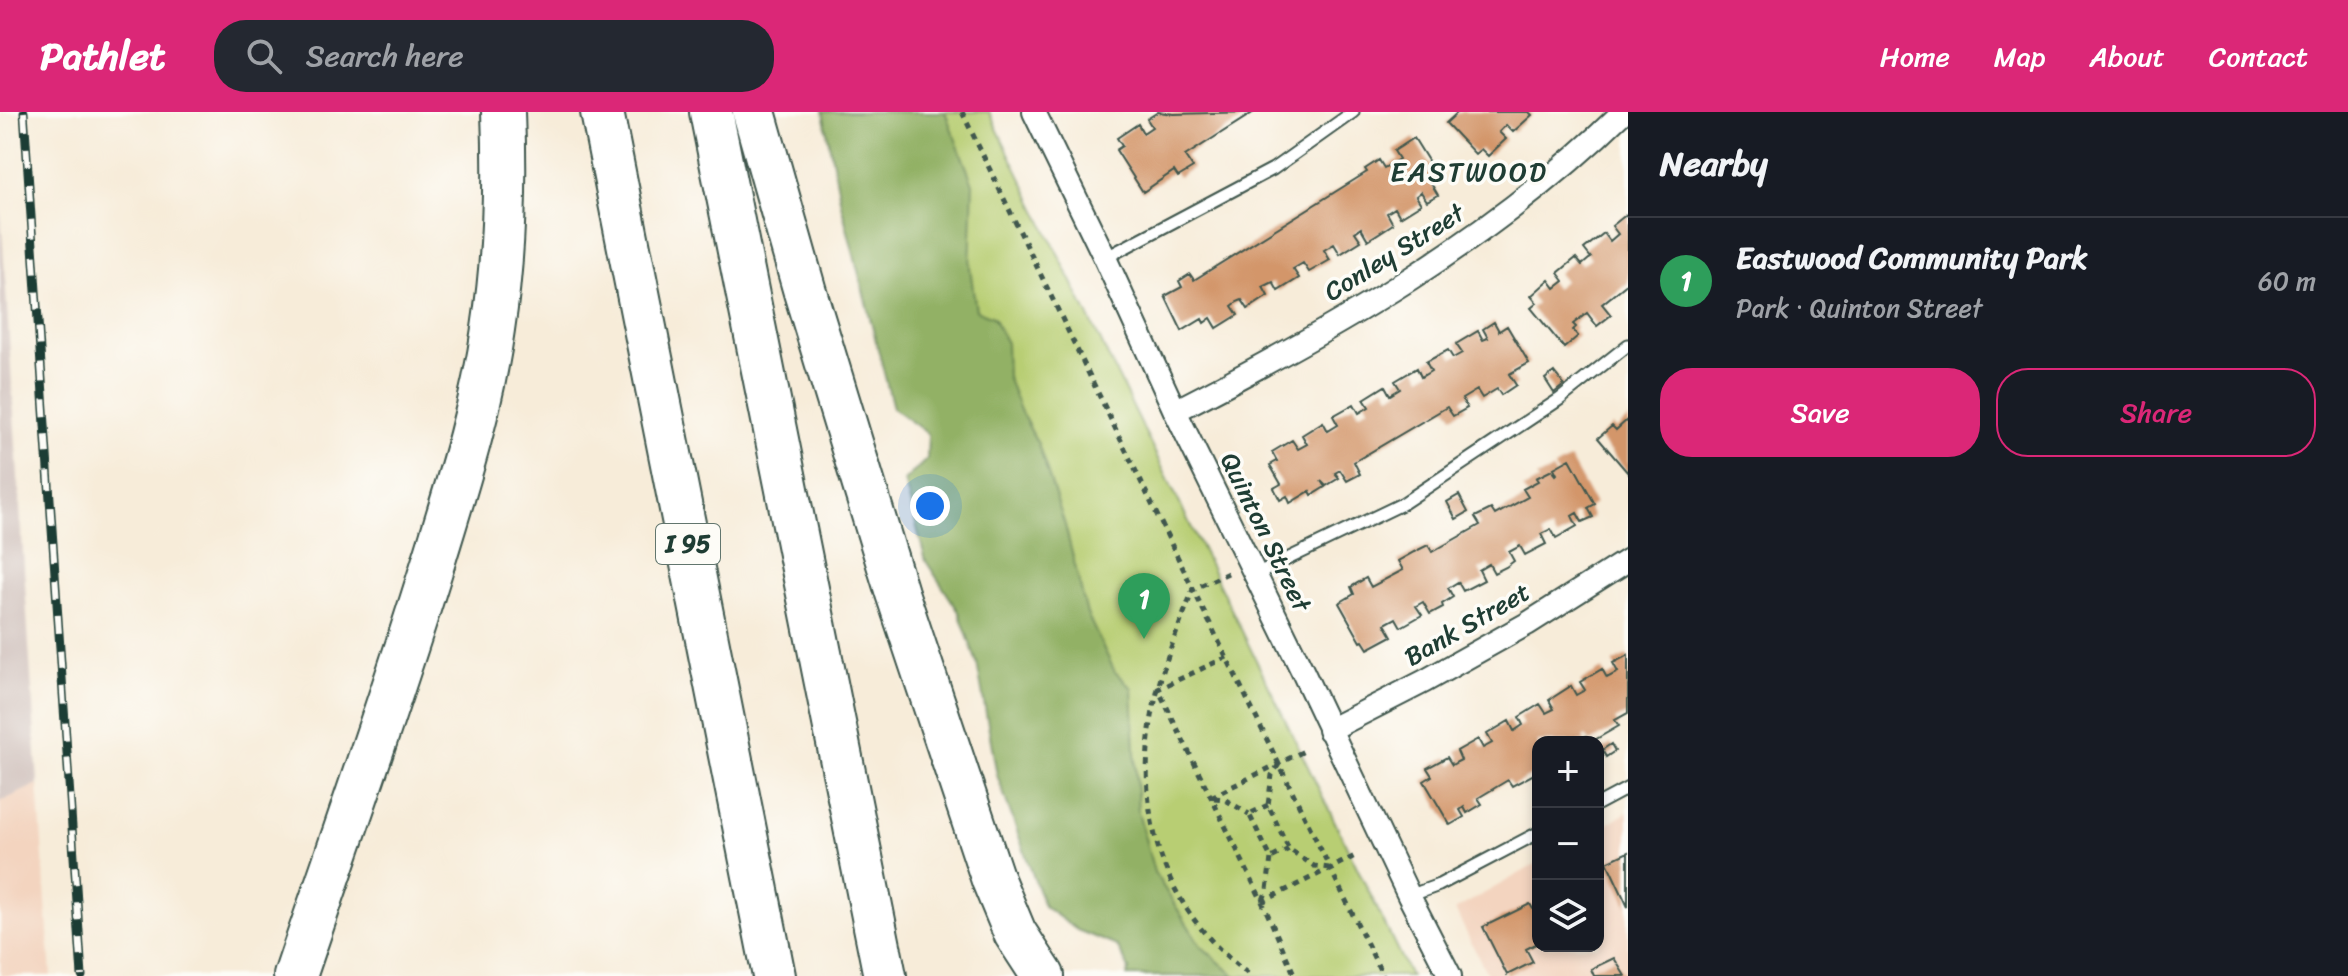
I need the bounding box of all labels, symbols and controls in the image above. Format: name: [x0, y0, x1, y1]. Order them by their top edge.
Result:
search box: [214, 20, 774, 92]
text: Pathlet: [40, 23, 166, 90]
text: Search here: [306, 29, 464, 83]
text: Home: [1880, 32, 1950, 81]
text: Map: [1994, 32, 2045, 81]
text: About: [2089, 32, 2165, 81]
text: Contact: [2209, 32, 2308, 81]
icon: search: [242, 34, 286, 78]
text: Nearby: [1660, 134, 1768, 194]
district label: EASTWOOD: [1390, 147, 1548, 196]
street label: Conley Street: [1314, 190, 1475, 314]
text: Eastwood Community Park: [1736, 231, 2087, 285]
text: 1: [1680, 258, 1692, 304]
text: 60 m: [2258, 258, 2316, 304]
text: Park · Quinton Street: [1736, 285, 1982, 331]
button: Save: [1660, 368, 1980, 457]
button: Share: [1996, 368, 2316, 457]
street label: Quinton Street: [1207, 444, 1325, 621]
your location: [910, 486, 950, 526]
road number: I 95: [656, 524, 720, 564]
street label: Bank Street: [1395, 569, 1539, 679]
pin: 1: [1118, 573, 1170, 639]
map controls: [1532, 736, 1604, 952]
button: +: [1532, 736, 1604, 808]
button: −: [1532, 808, 1604, 880]
button: layers: [1532, 880, 1604, 952]

